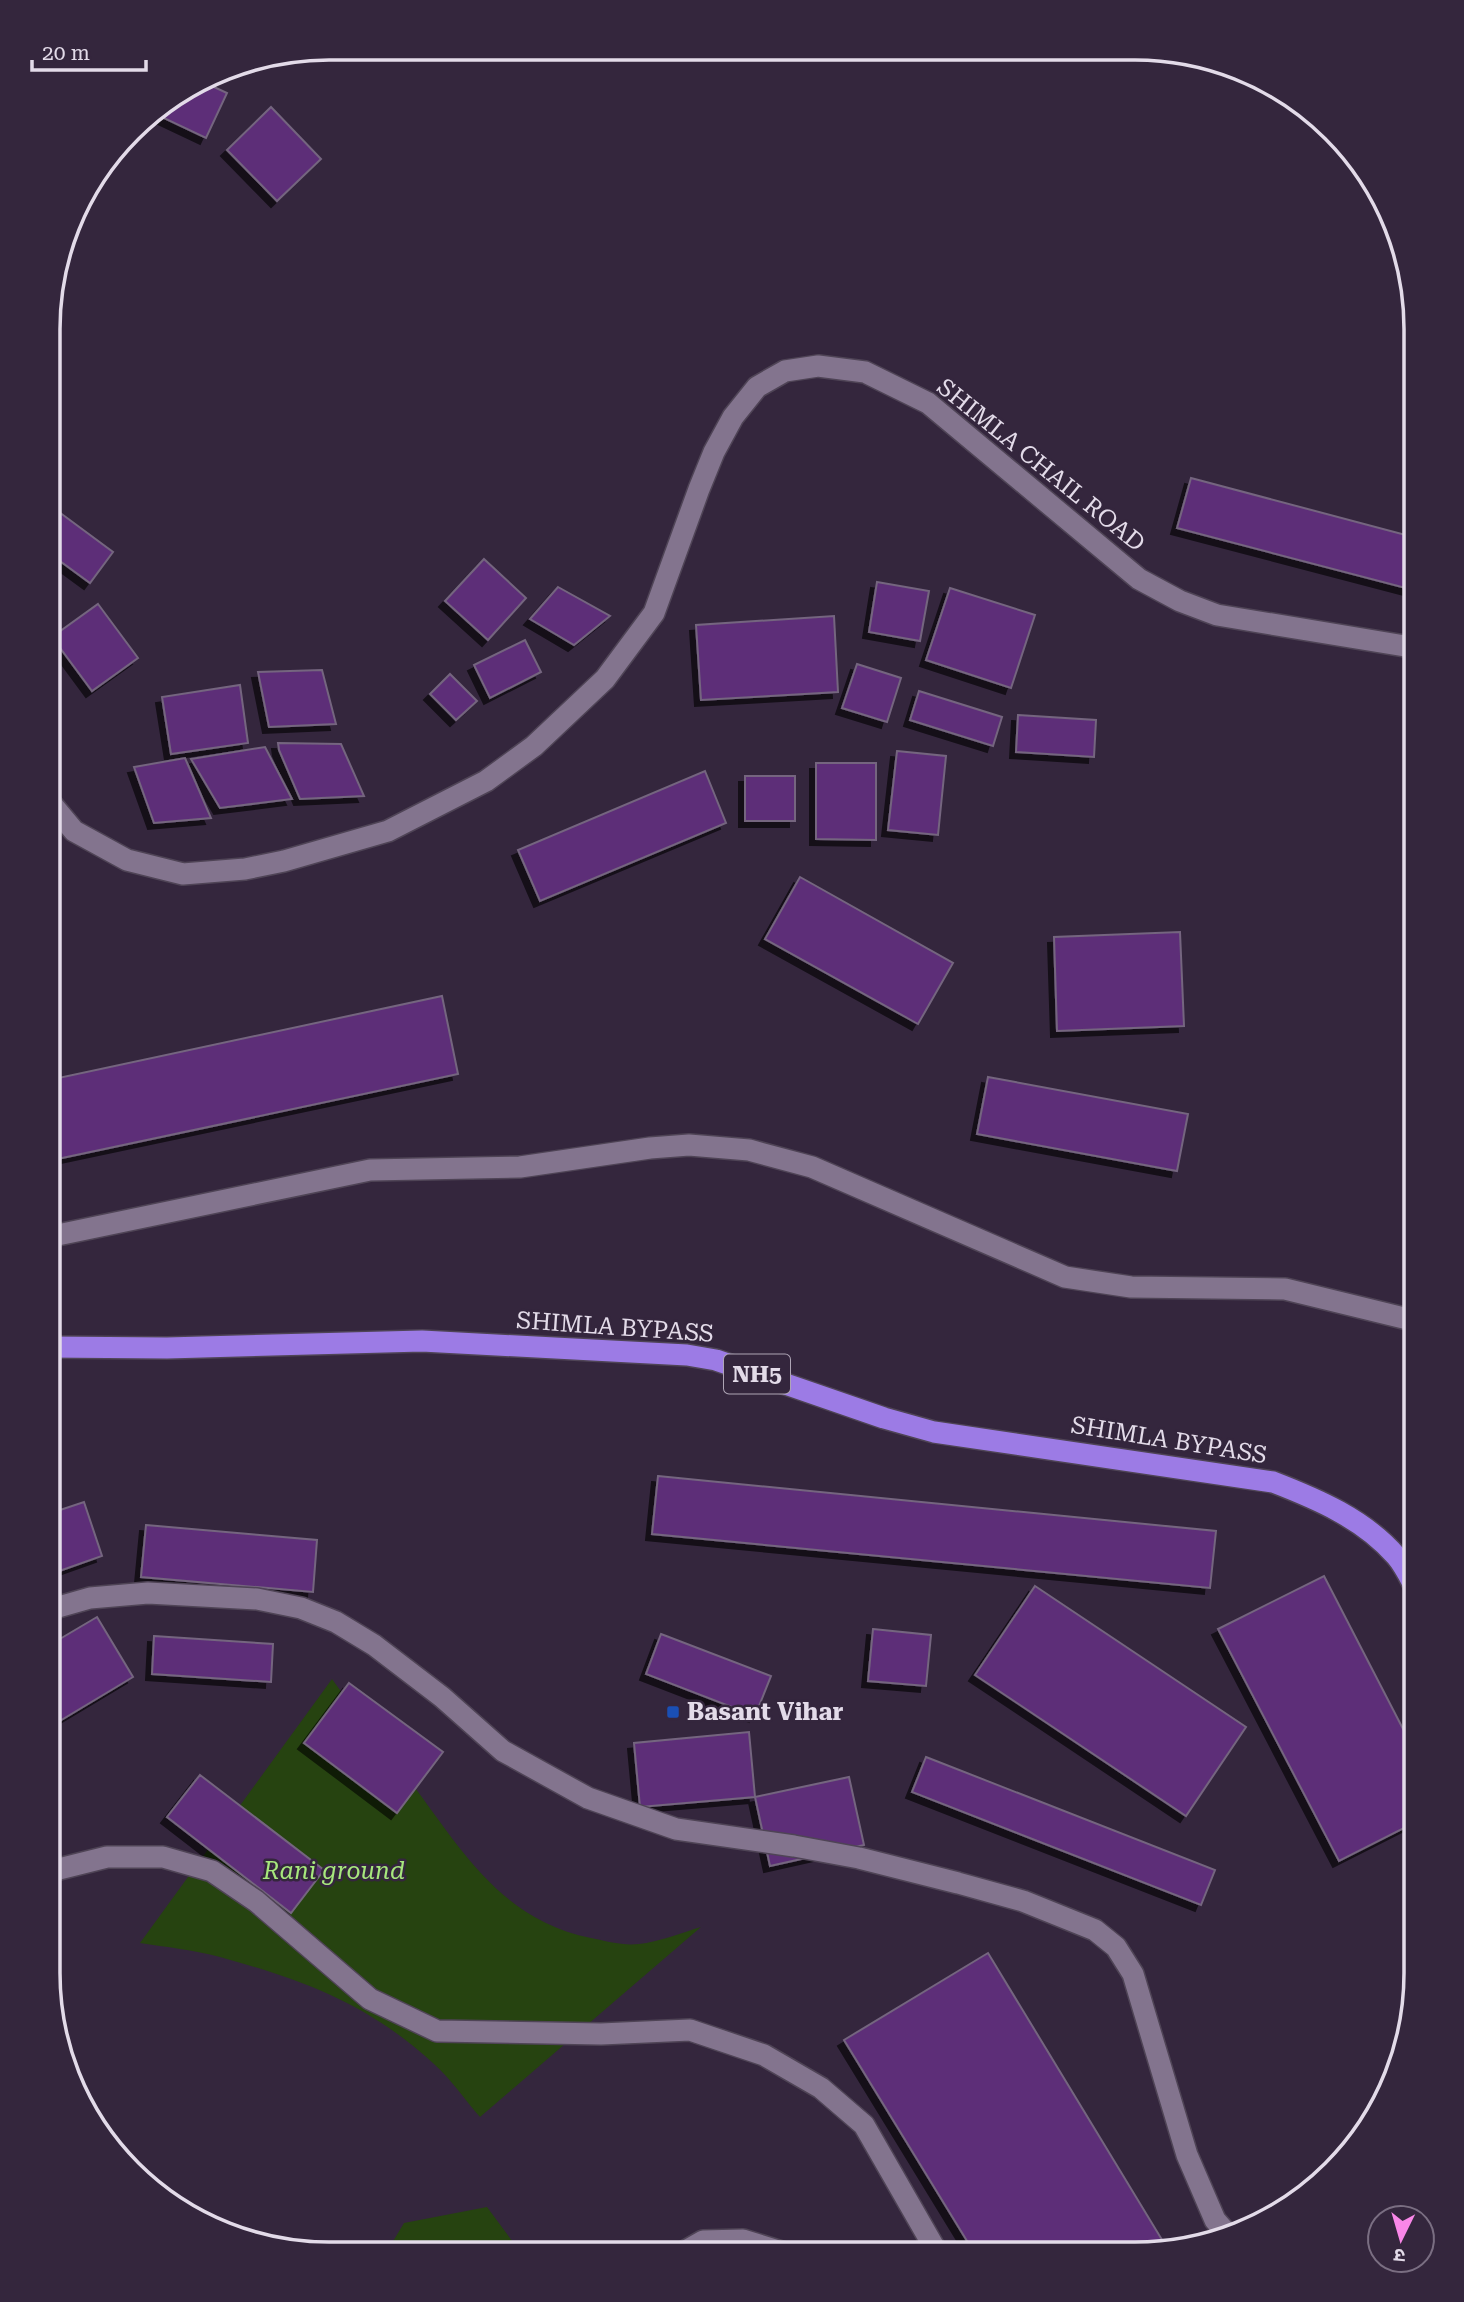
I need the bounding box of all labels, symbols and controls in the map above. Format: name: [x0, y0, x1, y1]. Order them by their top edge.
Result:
scale bar: [32, 28, 145, 72]
text: 20 m: [42, 41, 90, 65]
street label: SHIMLA CHAIL ROAD: [932, 373, 1150, 557]
street label: SHIMLA BYPASS: [515, 1306, 715, 1348]
road number: NH5: [724, 1354, 790, 1394]
street label: SHIMLA BYPASS: [1069, 1411, 1269, 1469]
place label: Basant Vihar: [687, 1698, 843, 1726]
marker: Basant Vihar: [665, 1704, 681, 1720]
park label: Rani ground: [262, 1857, 405, 1885]
north arrow: [1366, 2204, 1436, 2274]
text: उ: [1392, 2243, 1406, 2267]

